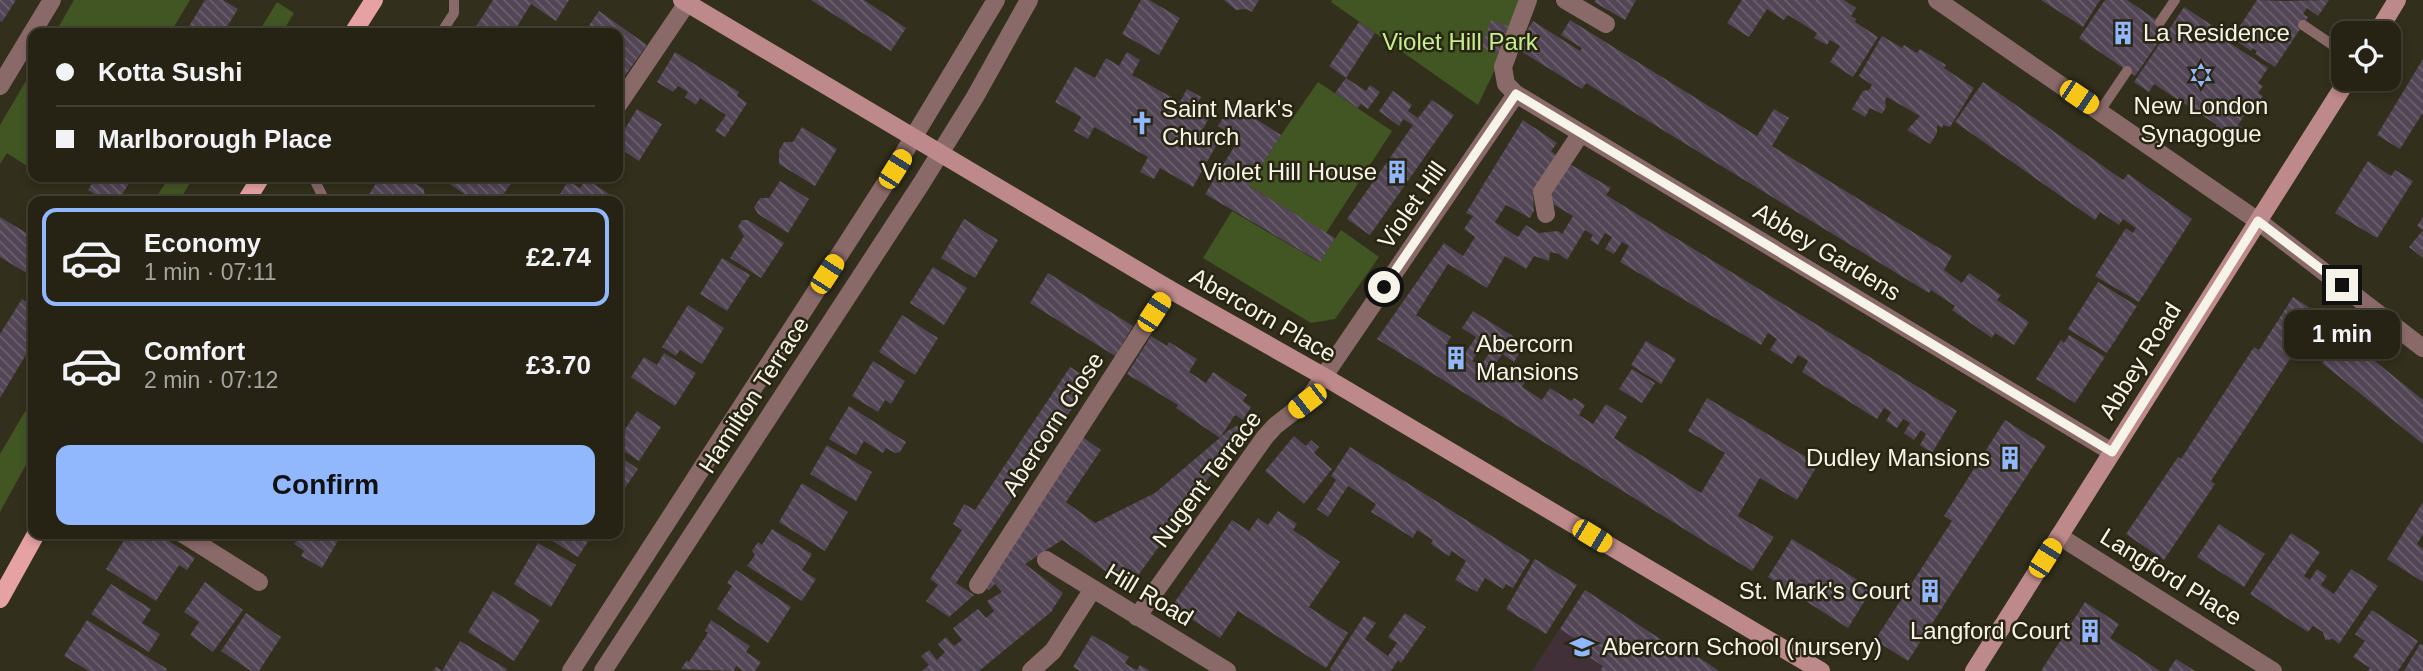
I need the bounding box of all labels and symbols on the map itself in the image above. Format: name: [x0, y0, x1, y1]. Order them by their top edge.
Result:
building icon: La Residence: [2109, 19, 2137, 47]
place label: La Residence: [2143, 19, 2290, 46]
park label: Violet Hill Park: [1382, 28, 1539, 55]
synagogue icon: New London Synagogue: [2187, 61, 2215, 89]
car: [2056, 77, 2103, 117]
place label: New London Synagogue: [2134, 92, 2268, 147]
place label: Saint Mark's Church: [1162, 95, 1293, 150]
church icon: Saint Mark's Church: [1128, 109, 1156, 137]
car: [875, 146, 916, 192]
street label: Violet Hill: [1372, 156, 1451, 253]
place label: Violet Hill House: [1201, 158, 1377, 185]
building icon: Violet Hill House: [1383, 158, 1411, 186]
street label: Abbey Gardens: [1749, 197, 1906, 306]
car: [807, 251, 848, 297]
street label: Abercorn Place: [1185, 262, 1341, 367]
route end: [2326, 269, 2358, 301]
route start: [1368, 271, 1400, 303]
car: [1134, 289, 1175, 335]
street label: Abbey Road: [2093, 298, 2186, 424]
callout: 1 min: [2284, 310, 2400, 358]
street label: Hamilton Terrace: [693, 311, 814, 478]
place label: Abercorn Mansions: [1476, 330, 1579, 385]
building icon: Abercorn Mansions: [1442, 344, 1470, 372]
street label: Abercorn Close: [996, 347, 1109, 500]
car: [1284, 380, 1331, 422]
street label: Nugent Terrace: [1147, 405, 1267, 552]
place label: Dudley Mansions: [1806, 444, 1990, 471]
building icon: Dudley Mansions: [1996, 444, 2024, 472]
car: [1569, 516, 1616, 556]
street label: Langford Place: [2096, 522, 2247, 631]
car: [2025, 535, 2066, 581]
street label: Hill Road: [1101, 558, 1198, 631]
place label: St. Mark's Court: [1739, 577, 1910, 604]
building icon: St. Mark's Court: [1916, 577, 1944, 605]
place label: Langford Court: [1910, 617, 2070, 644]
building icon: Langford Court: [2076, 617, 2104, 645]
school or university icon: Abercorn School (nursery): [1568, 633, 1596, 661]
place label: Abercorn School (nursery): [1602, 633, 1882, 660]

